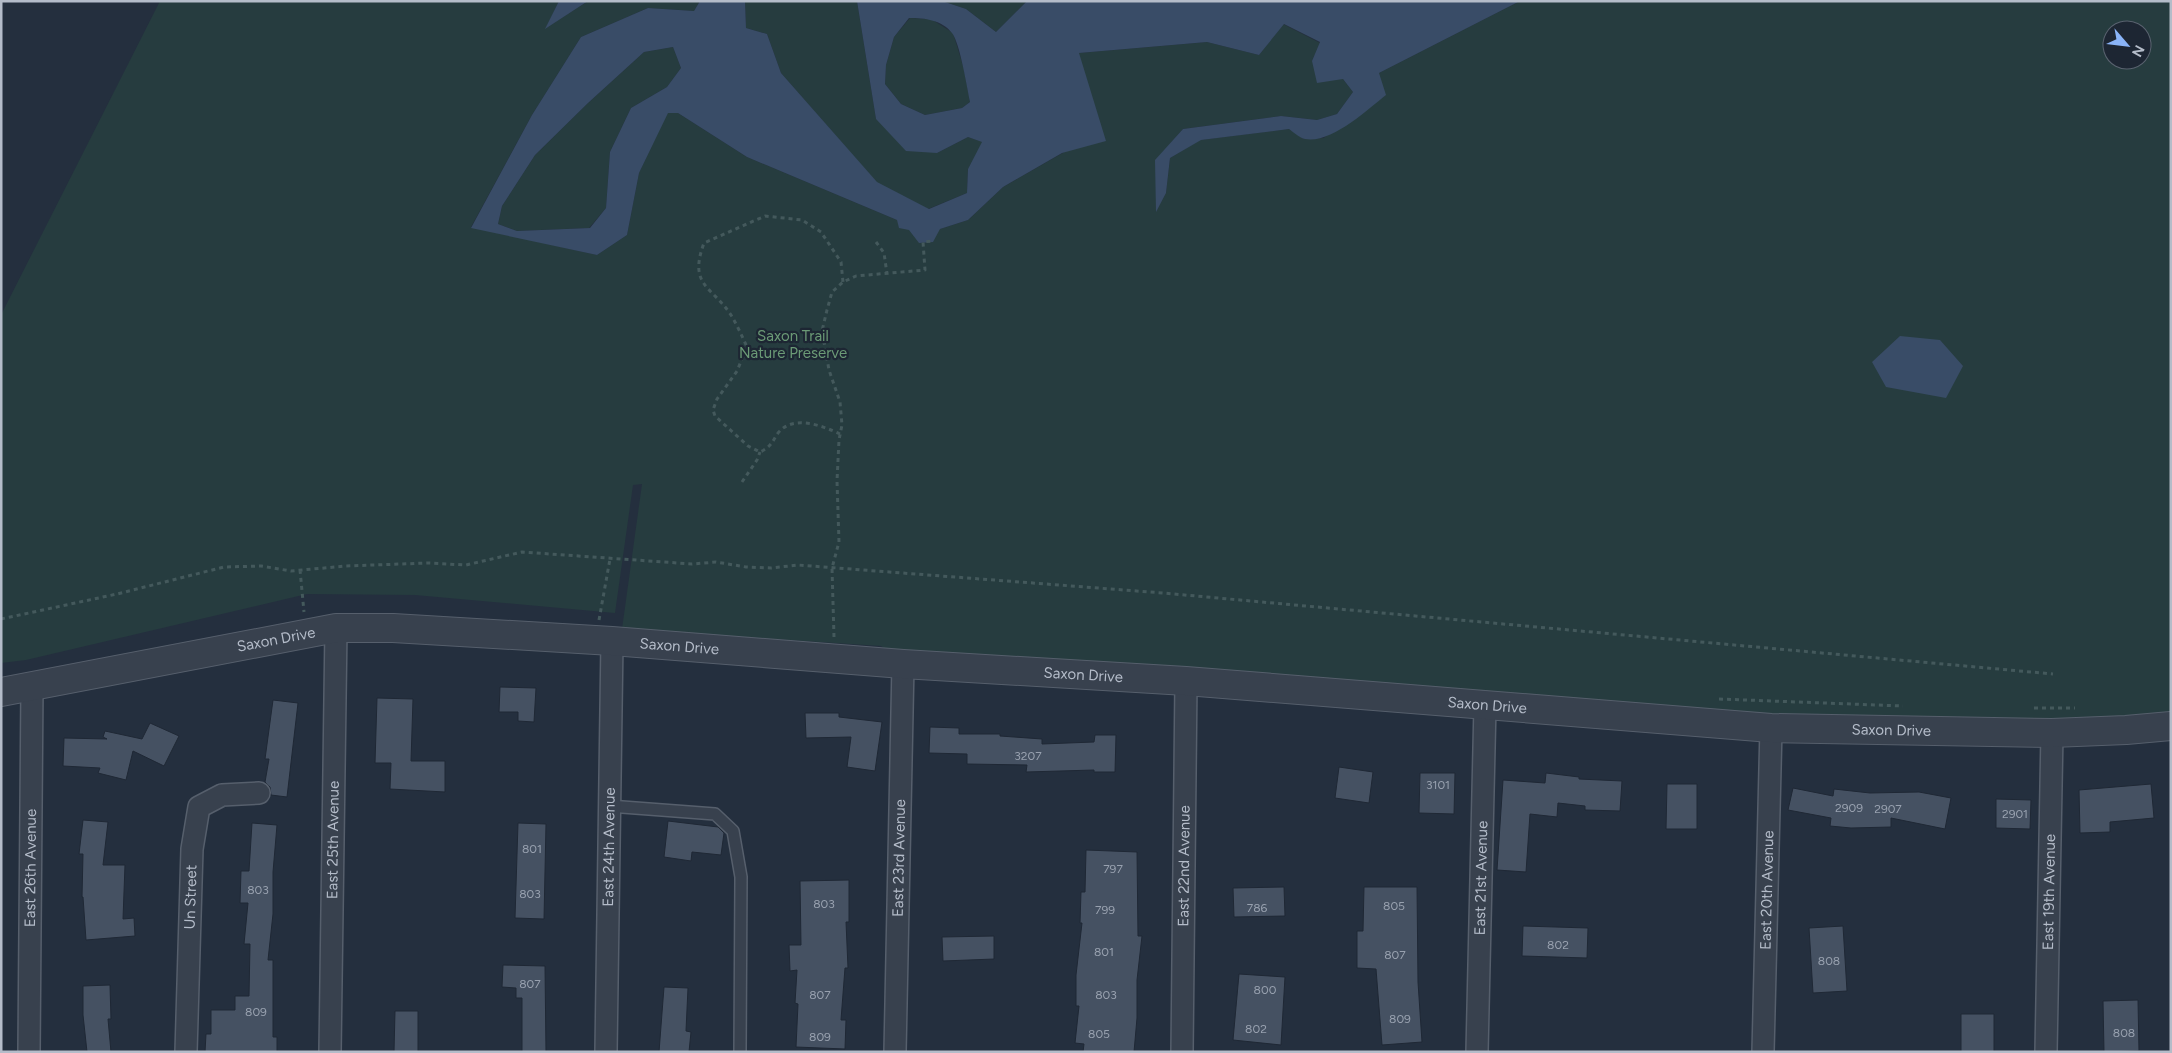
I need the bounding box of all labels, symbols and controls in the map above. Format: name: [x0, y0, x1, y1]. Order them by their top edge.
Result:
north arrow: [2102, 20, 2152, 70]
text: N: [2128, 42, 2148, 60]
park label: Saxon Trail Nature Preserve: [739, 327, 847, 362]
street label: Saxon Drive: [235, 623, 317, 656]
street label: Saxon Drive: [639, 634, 720, 658]
street label: Saxon Drive: [1043, 663, 1124, 686]
street label: Saxon Drive: [1447, 693, 1527, 717]
street label: Saxon Drive: [1851, 720, 1931, 740]
house number: 3207: [1014, 749, 1042, 763]
house number: 3101: [1426, 778, 1450, 792]
street label: East 25th Avenue: [323, 781, 343, 899]
street label: East 24th Avenue: [599, 787, 619, 907]
street label: East 23rd Avenue: [889, 799, 909, 917]
house number: 2909: [1835, 801, 1863, 815]
house number: 2907: [1874, 802, 1902, 816]
street label: East 22nd Avenue: [1174, 805, 1194, 927]
house number: 2901: [2002, 807, 2028, 821]
street label: East 26th Avenue: [21, 809, 40, 927]
street label: East 21st Avenue: [1471, 821, 1491, 936]
street label: East 20th Avenue: [1757, 830, 1777, 950]
street label: East 19th Avenue: [2039, 834, 2059, 950]
house number: 801: [522, 842, 542, 856]
house number: 797: [1103, 862, 1123, 876]
street label: Un Street: [181, 864, 201, 930]
house number: 803: [247, 883, 269, 897]
house number: 803: [519, 887, 541, 901]
house number: 803: [813, 897, 835, 911]
house number: 805: [1383, 899, 1405, 913]
house number: 786: [1247, 901, 1268, 915]
house number: 799: [1095, 903, 1115, 917]
house number: 802: [1547, 938, 1569, 952]
house number: 801: [1094, 945, 1114, 959]
house number: 807: [1384, 948, 1406, 962]
house number: 808: [1818, 954, 1840, 968]
house number: 807: [519, 977, 541, 991]
house number: 800: [1254, 983, 1277, 997]
house number: 807: [809, 988, 831, 1002]
house number: 803: [1095, 988, 1117, 1002]
house number: 809: [245, 1005, 267, 1019]
house number: 809: [1389, 1012, 1411, 1026]
house number: 802: [1245, 1022, 1267, 1036]
house number: 808: [2113, 1026, 2135, 1040]
house number: 805: [1088, 1027, 1110, 1041]
house number: 809: [809, 1030, 831, 1044]

